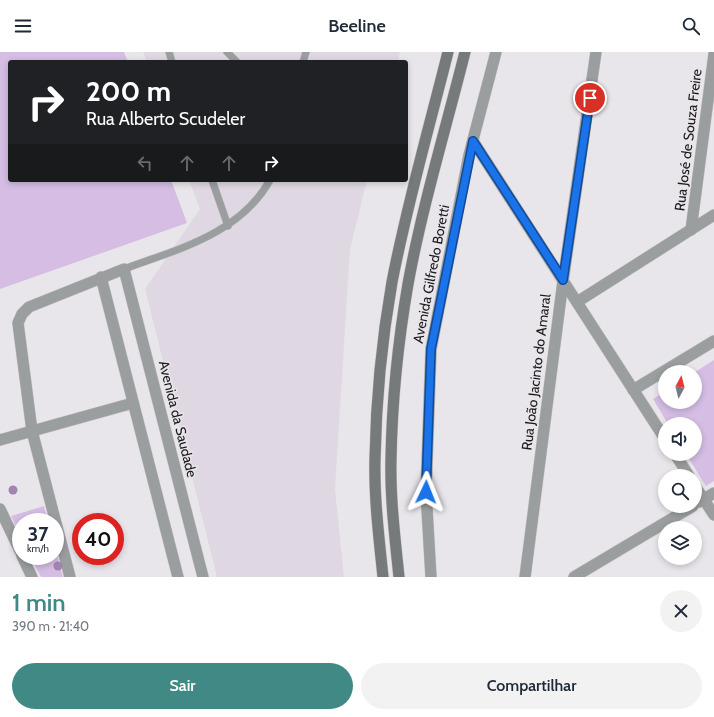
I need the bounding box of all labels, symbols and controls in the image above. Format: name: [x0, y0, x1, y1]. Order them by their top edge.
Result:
icon: menu: [12, 15, 34, 37]
text: Beeline: [328, 15, 386, 37]
icon: search: [680, 15, 702, 37]
street label: Rua José de Souza Freire: [670, 68, 706, 212]
text: 200 m: [86, 74, 171, 108]
icon: right: [20, 76, 72, 128]
pin: [573, 81, 607, 115]
icon: arrive: [579, 87, 601, 109]
text: Rua Alberto Scudeler: [86, 108, 245, 130]
icon: left: [134, 152, 156, 174]
icon: ahead: [176, 152, 198, 174]
icon: ahead: [218, 152, 240, 174]
icon: right: [260, 152, 282, 174]
street label: Avenida Gilfredo Boretti: [409, 203, 453, 345]
street label: Rua João Jacinto do Amaral: [517, 292, 555, 451]
street label: Avenida da Saudade: [155, 359, 201, 479]
north arrow: [658, 365, 702, 409]
map controls: [658, 365, 702, 565]
button: sound: [658, 417, 702, 461]
button: search: [658, 469, 702, 513]
position arrow: [405, 471, 447, 513]
speed limit sign: 40: [72, 513, 124, 565]
button: layers: [658, 521, 702, 565]
text: 37: [28, 522, 48, 546]
text: km/h: [27, 542, 49, 555]
text: 1 min: [12, 588, 66, 617]
button: close: [660, 590, 702, 632]
text: 390 m · 21:40: [12, 618, 89, 634]
button: Sair: [12, 663, 353, 709]
button: Compartilhar: [361, 663, 702, 709]

